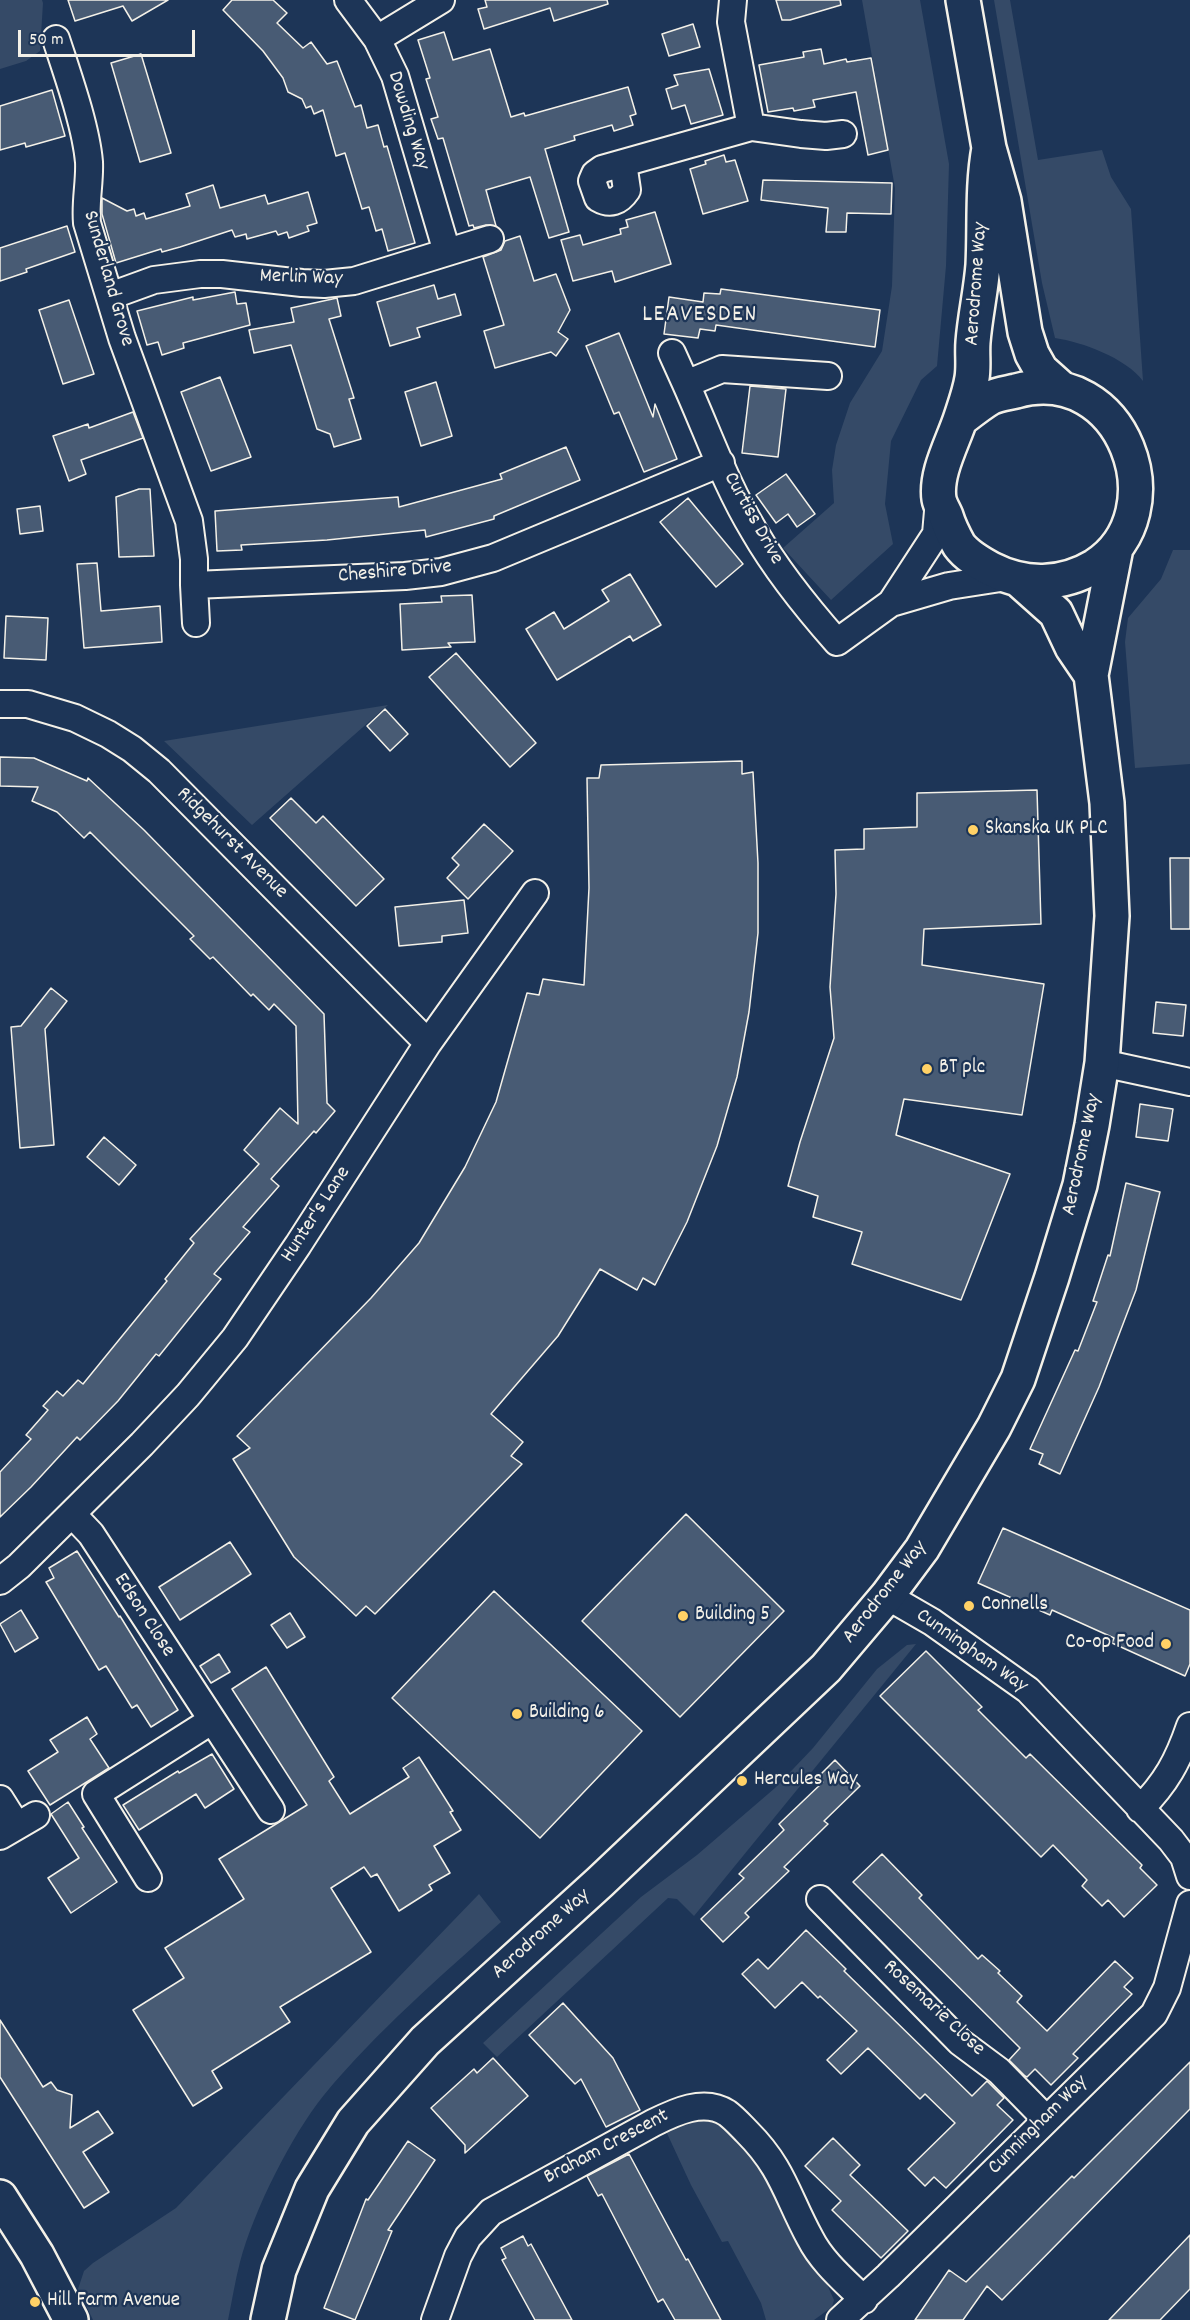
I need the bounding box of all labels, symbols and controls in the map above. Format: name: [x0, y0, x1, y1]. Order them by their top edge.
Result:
scale bar: [21, 18, 198, 56]
text: 50 m: [29, 28, 64, 53]
street label: Dowding Way: [380, 69, 434, 173]
street label: Sunderland Grove: [76, 208, 138, 350]
street label: Aerodrome Way: [961, 221, 995, 347]
street label: Merlin Way: [259, 265, 343, 293]
district label: LEAVESDEN: [642, 303, 758, 331]
street label: Curtiss Drive: [716, 468, 788, 570]
street label: Cheshire Drive: [337, 555, 453, 591]
street label: Ridgehurst Avenue: [170, 783, 292, 905]
place label: Skanska UK PLC: [985, 817, 1108, 843]
marker: Skanska UK PLC: [966, 823, 980, 837]
place label: BT plc: [939, 1056, 985, 1082]
marker: BT plc: [920, 1062, 934, 1076]
street label: Aerodrome Way: [1058, 1092, 1108, 1218]
street label: Hunter's Lane: [277, 1162, 357, 1268]
street label: Aerodrome Way: [838, 1536, 934, 1650]
street label: Edson Close: [107, 1569, 179, 1663]
place label: Connells: [981, 1593, 1048, 1619]
marker: Connells: [962, 1599, 976, 1613]
place label: Building 5: [695, 1603, 770, 1629]
street label: Cunningham Way: [910, 1604, 1032, 1700]
marker: Building 5: [676, 1609, 690, 1623]
place label: Co-op Food: [1065, 1631, 1154, 1657]
marker: Co-op Food: [1159, 1637, 1173, 1651]
place label: Building 6: [529, 1701, 605, 1727]
marker: Building 6: [510, 1707, 524, 1721]
place label: Hercules Way: [754, 1768, 858, 1794]
marker: Hercules Way: [735, 1774, 749, 1788]
street label: Aerodrome Way: [488, 1884, 596, 1986]
street label: Rosemarie Close: [877, 1955, 989, 2063]
street label: Cunningham Way: [984, 2071, 1094, 2181]
street label: Braham Crescent: [540, 2105, 674, 2191]
place label: Hill Farm Avenue: [47, 2289, 180, 2315]
marker: Hill Farm Avenue: [28, 2295, 42, 2309]

